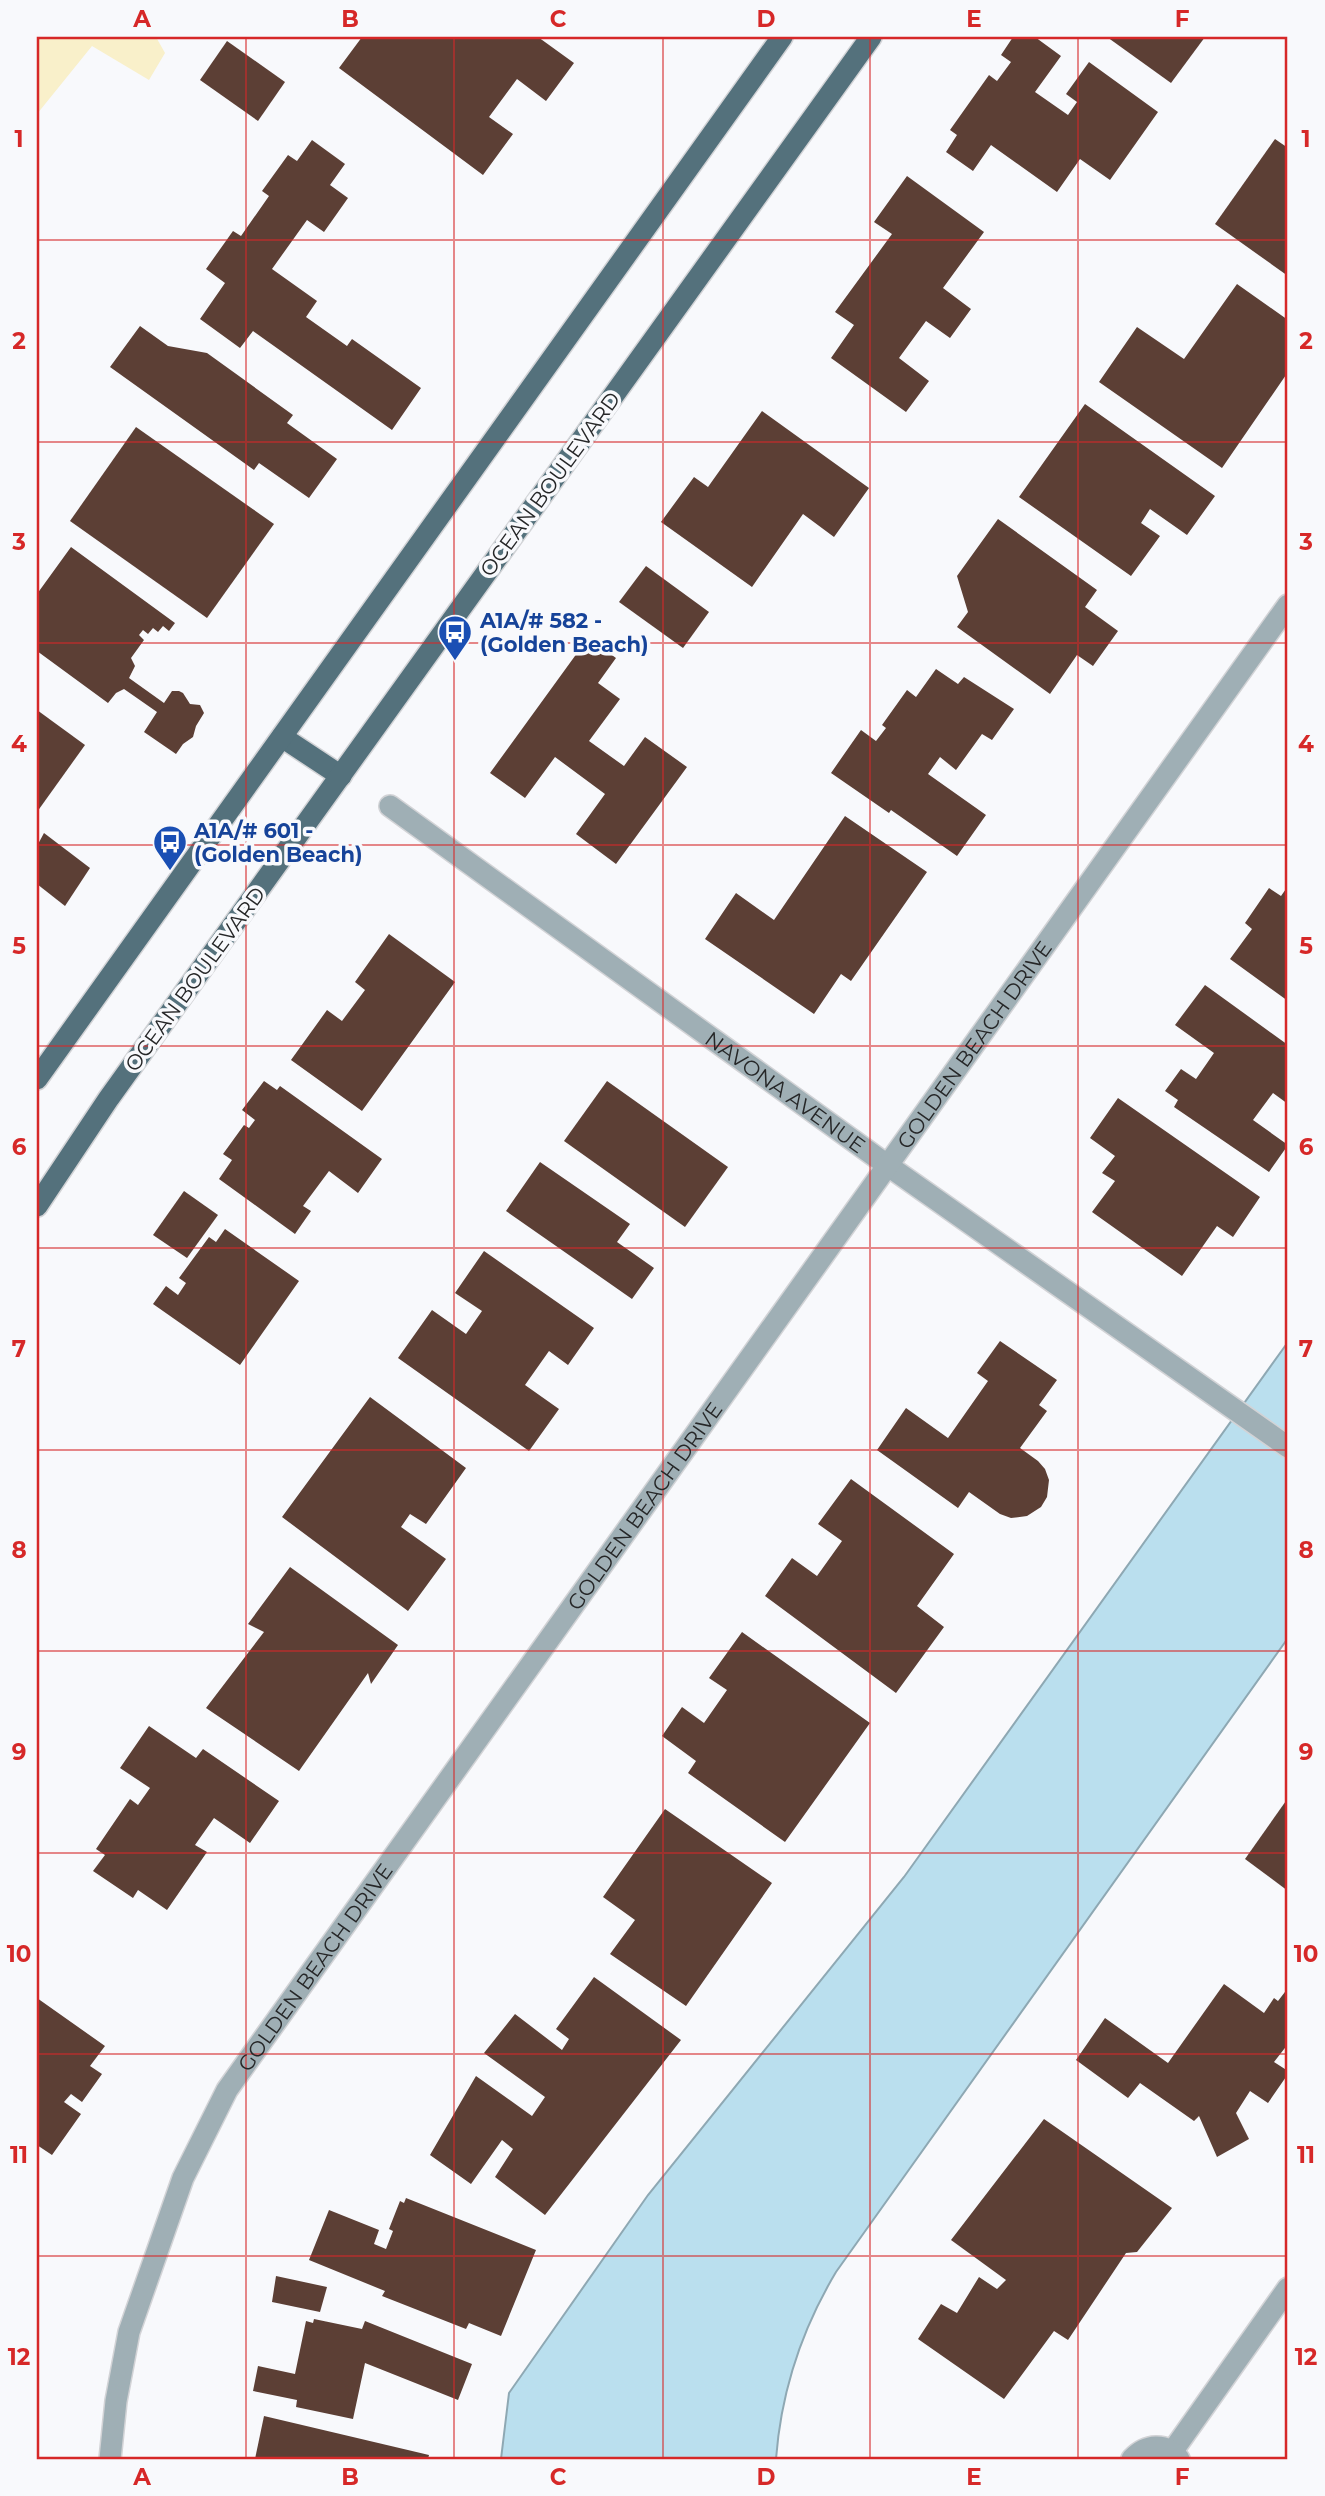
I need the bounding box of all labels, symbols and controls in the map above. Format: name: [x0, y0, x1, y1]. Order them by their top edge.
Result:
text: A: [132, 5, 151, 33]
text: B: [341, 5, 359, 33]
text: C: [550, 5, 567, 33]
text: D: [757, 5, 776, 33]
text: E: [966, 5, 982, 33]
text: F: [1175, 5, 1190, 33]
text: 1: [14, 125, 24, 153]
text: 1: [1301, 125, 1311, 153]
text: 2: [12, 327, 26, 355]
text: 2: [1299, 327, 1313, 355]
street label: OCEAN BOULEVARD: [475, 387, 625, 581]
text: 3: [11, 528, 26, 556]
text: 3: [1298, 528, 1313, 556]
place label: A1A/# 582 - (Golden Beach): [479, 608, 648, 657]
bus stop icon: A1A/# 582 - (Golden Beach): [436, 613, 474, 662]
text: 4: [11, 730, 27, 758]
text: 4: [1298, 730, 1314, 758]
place label: A1A/# 601 - (Golden Beach): [193, 818, 362, 867]
bus stop icon: A1A/# 601 - (Golden Beach): [151, 823, 189, 872]
street label: OCEAN BOULEVARD: [120, 882, 270, 1076]
text: 5: [12, 932, 26, 960]
text: 5: [1299, 932, 1313, 960]
street label: GOLDEN BEACH DRIVE: [891, 936, 1057, 1153]
street label: NAVONA AVENUE: [701, 1026, 870, 1158]
text: 6: [12, 1133, 27, 1161]
text: 6: [1299, 1133, 1314, 1161]
text: 7: [12, 1335, 26, 1363]
text: 7: [1299, 1335, 1313, 1363]
street label: GOLDEN BEACH DRIVE: [562, 1397, 727, 1615]
text: 8: [11, 1536, 27, 1564]
text: 8: [1298, 1536, 1314, 1564]
text: 9: [12, 1738, 26, 1766]
text: 9: [1299, 1738, 1313, 1766]
street label: GOLDEN BEACH DRIVE: [232, 1858, 397, 2076]
text: 10: [7, 1940, 31, 1968]
text: 10: [1294, 1940, 1318, 1968]
text: 11: [10, 2141, 28, 2169]
text: 11: [1297, 2141, 1315, 2169]
text: 12: [8, 2343, 30, 2371]
text: 12: [1295, 2343, 1317, 2371]
text: A: [132, 2463, 151, 2491]
text: B: [341, 2463, 359, 2491]
text: C: [550, 2463, 567, 2491]
text: D: [757, 2463, 776, 2491]
text: E: [966, 2463, 982, 2491]
text: F: [1175, 2463, 1190, 2491]

